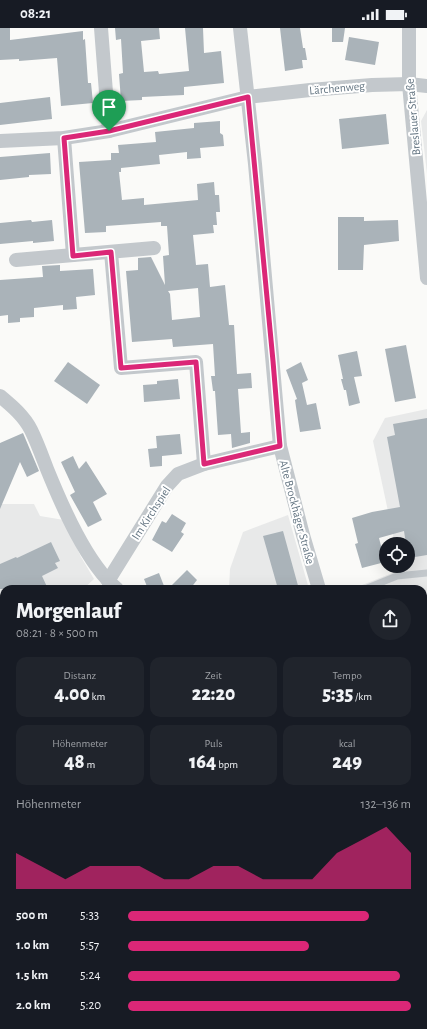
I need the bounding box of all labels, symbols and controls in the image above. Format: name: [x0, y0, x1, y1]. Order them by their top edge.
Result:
text: 08:21: [20, 6, 51, 21]
street label: Breslauer Straße: [404, 78, 422, 156]
street label: Lärchenweg: [309, 80, 365, 96]
pin: [92, 90, 126, 131]
icon: arrive: [98, 96, 120, 118]
street label: Alte Brockhäger Straße: [277, 459, 317, 565]
street label: Im Kirchspiel: [129, 484, 173, 542]
map controls: [379, 537, 415, 573]
button: locate: [379, 537, 415, 573]
button: share: [369, 598, 411, 640]
text: Morgenlauf: [16, 600, 121, 622]
text: 08:21 · 8 × 500 m: [16, 627, 98, 640]
text: Distanz: [64, 670, 96, 681]
text: Zeit: [205, 670, 222, 681]
text: Tempo: [332, 670, 362, 681]
text: 4.00: [54, 684, 90, 704]
text: 22:20: [192, 684, 235, 704]
text: 5:35: [322, 684, 353, 704]
text: km: [90, 691, 105, 702]
text: /km: [353, 691, 372, 702]
text: Höhenmeter: [52, 738, 107, 749]
text: Puls: [205, 738, 222, 749]
text: kcal: [339, 738, 356, 749]
text: 48: [64, 752, 85, 772]
text: 164: [189, 752, 216, 772]
text: 249: [332, 752, 362, 772]
text: m: [85, 759, 95, 770]
text: bpm: [216, 759, 238, 770]
text: Höhenmeter: [16, 798, 81, 811]
text: 132–136 m: [361, 798, 411, 811]
text: 500 m: [16, 909, 48, 922]
text: 5:33: [80, 909, 99, 922]
text: 1.0 km: [16, 939, 49, 952]
text: 5:57: [80, 939, 99, 952]
text: 1.5 km: [16, 969, 48, 982]
text: 5:24: [80, 969, 101, 982]
text: 2.0 km: [16, 999, 51, 1012]
text: 5:20: [80, 999, 101, 1012]

